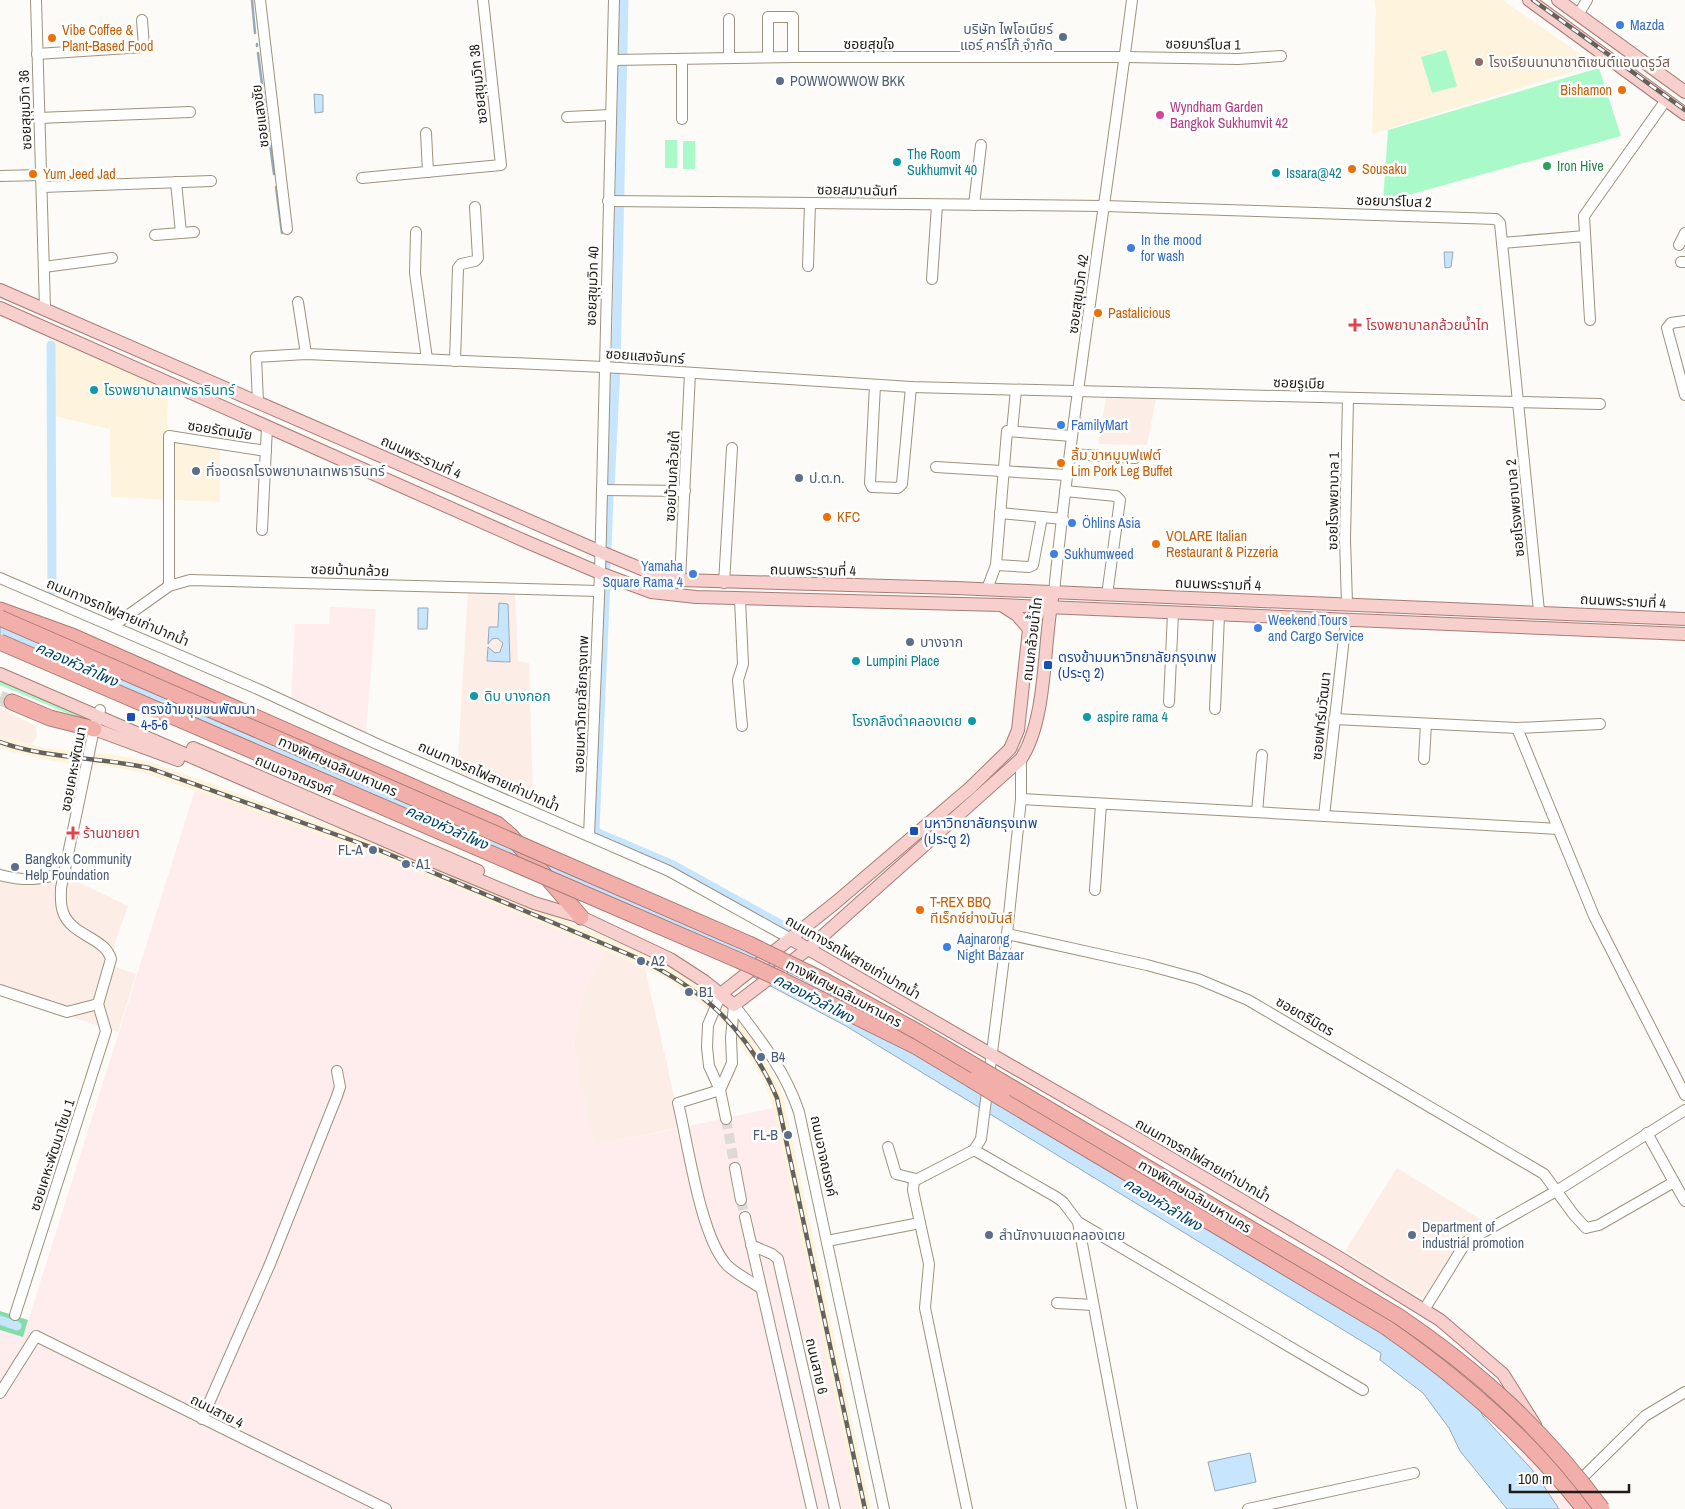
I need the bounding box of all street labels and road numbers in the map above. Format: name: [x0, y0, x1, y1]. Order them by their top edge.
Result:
street label: ซอยบาร์โบส 1: [1165, 34, 1241, 54]
street label: ซอยสุขใจ: [844, 35, 894, 53]
street label: ซอยสุขุมวิท 38: [465, 43, 491, 125]
street label: ซอยสุขุมวิท 36: [15, 70, 35, 150]
street label: ซอยแสงชัย: [247, 83, 273, 149]
street label: ซอยสมานฉันท์: [817, 180, 897, 200]
street label: ซอยบาร์โบส 2: [1356, 191, 1432, 211]
street label: ซอยสุขุมวิท 40: [582, 246, 602, 326]
street label: ซอยสุขุมวิท 42: [1064, 253, 1092, 335]
street label: ซอยแสงจันทร์: [605, 344, 686, 368]
street label: ซอยรูเบีย: [1273, 373, 1325, 393]
street label: ซอยรัตนมัย: [186, 416, 254, 444]
street label: ถนนพระรามที่ 4: [378, 430, 465, 483]
street label: ซอยบ้านกล้วยใต้: [661, 430, 683, 522]
street label: ซอยโรงพยาบาล 1: [1323, 451, 1343, 550]
street label: ซอยโรงพยาบาล 2: [1502, 458, 1528, 558]
street label: ถนนพระรามที่ 4: [770, 559, 857, 580]
street label: ซอยบ้านกล้วย: [310, 560, 390, 580]
street label: ถนนทางรถไฟสายเก่าปากน้ำ: [44, 573, 192, 650]
street label: ถนนพระรามที่ 4: [1175, 573, 1262, 595]
street label: ถนนพระรามที่ 4: [1580, 589, 1667, 612]
street label: ถนนกล้วยน้ำไท: [1017, 596, 1046, 682]
street label: ซอยมหาวิทยาลัยกรุงเทพ: [570, 635, 592, 773]
street label: ซอยฟาร์มวัฒนา: [1307, 671, 1335, 761]
street label: ซอยเคหะพัฒนา: [56, 725, 90, 813]
street label: ทางพิเศษเฉลิมมหานคร: [276, 732, 401, 800]
street label: ถนนทางรถไฟสายเก่าปากน้ำ: [415, 736, 563, 815]
street label: ถนนอาจณรงค์: [253, 751, 335, 799]
street label: ถนนทางรถไฟสายเก่าปากน้ำ: [782, 910, 924, 1003]
street label: ทางพิเศษเฉลิมมหานคร: [783, 955, 905, 1031]
street label: ซอยตรีมิตร: [1273, 992, 1337, 1040]
street label: ซอยเคหะพัฒนาโซน 1: [25, 1096, 79, 1213]
street label: ถนนทางรถไฟสายเก่าปากน้ำ: [1132, 1113, 1274, 1206]
street label: ถนนอาจณรงค์: [807, 1114, 841, 1198]
street label: ทางพิเศษเฉลิมมหานคร: [1135, 1155, 1255, 1237]
street label: ถนนสาย 6: [802, 1336, 832, 1396]
street label: ถนนสาย 4: [187, 1390, 247, 1432]

